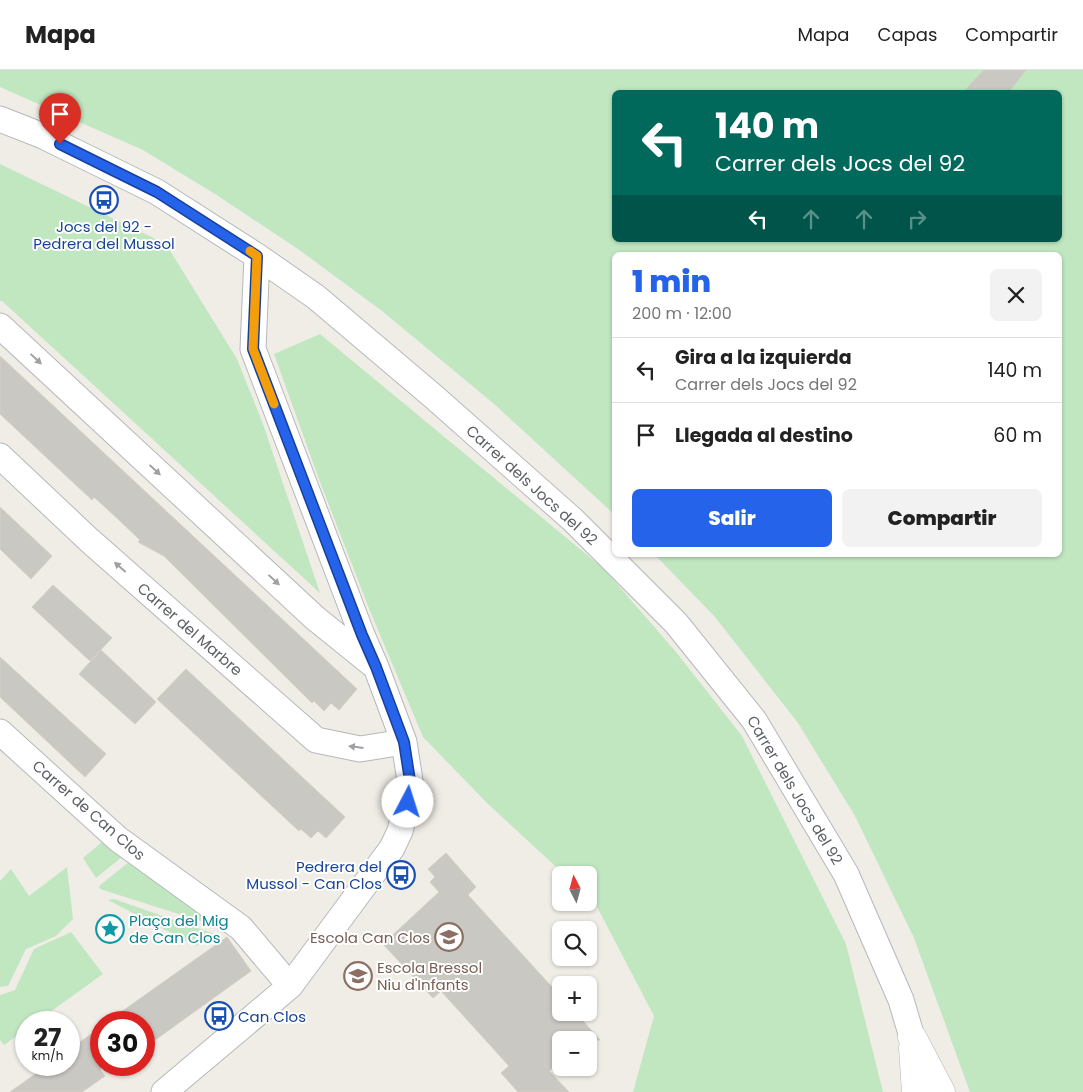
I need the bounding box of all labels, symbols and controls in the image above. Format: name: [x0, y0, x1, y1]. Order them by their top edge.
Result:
text: Mapa: [25, 18, 96, 51]
text: Mapa: [797, 22, 850, 47]
text: Capas: [878, 22, 937, 47]
text: Compartir: [965, 22, 1058, 47]
pin: [39, 93, 81, 144]
icon: arrive: [46, 100, 74, 128]
text: 140 m: [715, 101, 819, 150]
icon: left: [632, 110, 697, 175]
text: Carrer dels Jocs del 92: [715, 148, 965, 179]
bus stop icon: Jocs del 92 - Pedrera del Mussol: [89, 185, 119, 215]
icon: left: [744, 205, 772, 233]
icon: ahead: [797, 205, 825, 233]
icon: ahead: [850, 205, 878, 233]
icon: right: [903, 205, 931, 233]
place label: Jocs del 92 - Pedrera del Mussol: [33, 216, 175, 254]
text: 1 min: [632, 260, 711, 303]
button: close: [990, 269, 1042, 321]
text: 200 m · 12:00: [632, 302, 732, 325]
text: Gira a la izquierda: [675, 344, 852, 371]
one-way arrow: [29, 353, 41, 365]
icon: left: [632, 356, 660, 384]
text: 140 m: [987, 357, 1042, 384]
text: Carrer dels Jocs del 92: [675, 373, 857, 396]
street label: Carrer dels Jocs del 92: [462, 420, 602, 550]
icon: arrive: [632, 421, 660, 449]
text: Llegada al destino: [675, 422, 853, 449]
text: 60 m: [993, 422, 1042, 449]
one-way arrow: [149, 464, 161, 476]
button: Salir: [632, 489, 832, 547]
button: Compartir: [842, 489, 1042, 547]
one-way arrow: [113, 561, 126, 572]
one-way arrow: [268, 574, 280, 586]
street label: Carrer del Marbre: [133, 578, 247, 680]
street label: Carrer dels Jocs del 92: [742, 712, 848, 868]
one-way arrow: [347, 743, 363, 751]
street label: Carrer de Can Clos: [28, 755, 150, 865]
position arrow: [381, 775, 433, 827]
place label: Pedrera del Mussol - Can Clos: [246, 856, 382, 894]
bus stop icon: Pedrera del Mussol - Can Clos: [386, 860, 416, 890]
north arrow: [552, 866, 598, 911]
map controls: [552, 866, 597, 1076]
place label: Plaça del Mig de Can Clos: [129, 910, 229, 948]
place icon: Plaça del Mig de Can Clos: [95, 914, 125, 944]
button: search: [552, 921, 597, 966]
school or university icon: Escola Can Clos: [434, 922, 464, 952]
place label: Escola Can Clos: [310, 927, 430, 948]
place label: Escola Bressol Niu d'Infants: [377, 957, 482, 995]
school or university icon: Escola Bressol Niu d'Infants: [343, 961, 373, 991]
button: +: [552, 976, 597, 1021]
bus stop icon: Can Clos: [204, 1001, 234, 1031]
place label: Can Clos: [238, 1006, 306, 1027]
speed limit sign: 30: [90, 1011, 155, 1076]
text: 27: [34, 1020, 61, 1055]
button: −: [552, 1031, 597, 1076]
text: km/h: [32, 1047, 63, 1064]

